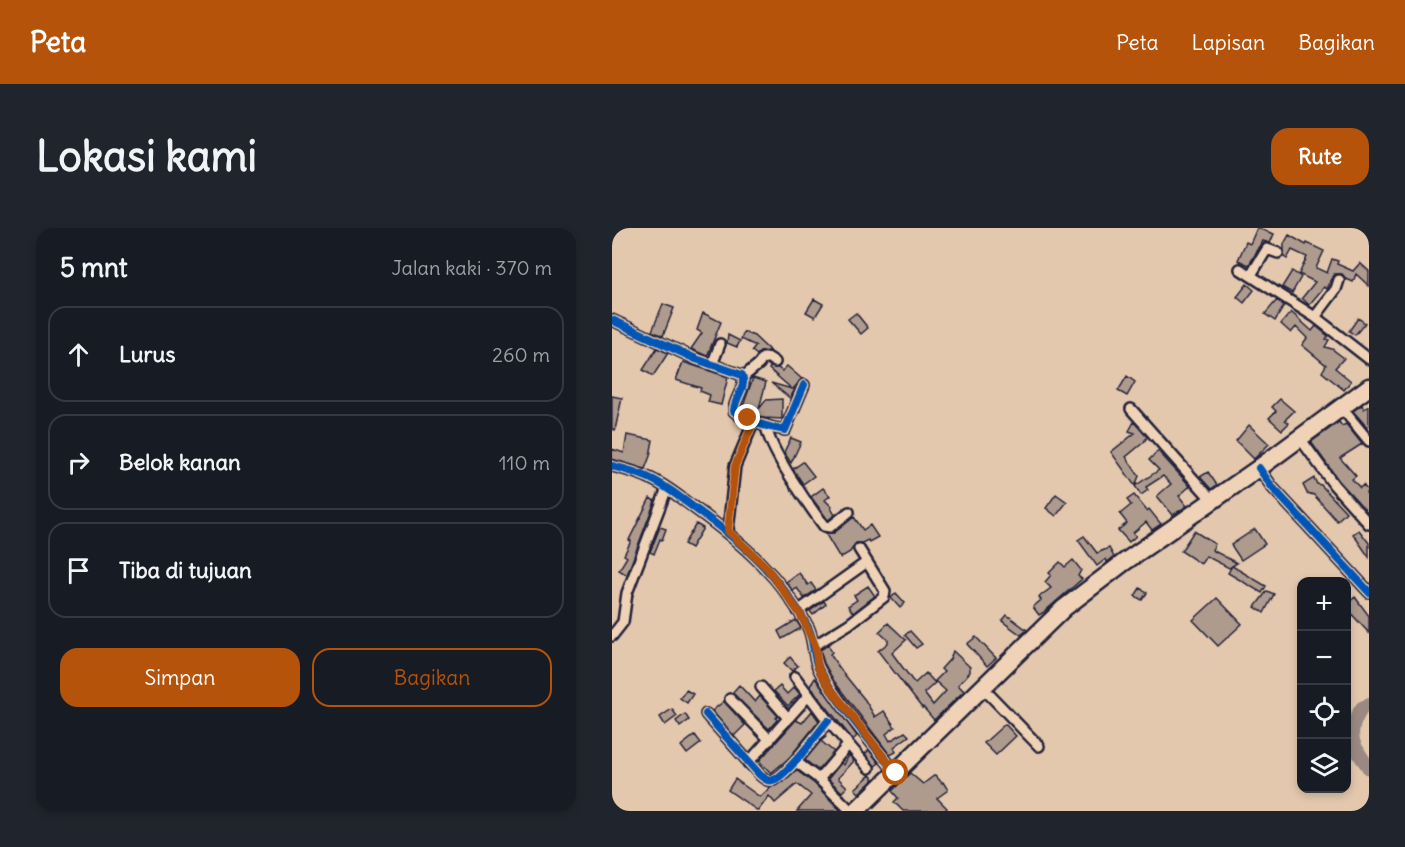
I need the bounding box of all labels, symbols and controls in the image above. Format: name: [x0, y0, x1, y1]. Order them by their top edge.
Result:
text: Peta: [30, 24, 86, 60]
text: Peta: [1116, 29, 1159, 56]
text: Lapisan: [1192, 29, 1265, 56]
text: Bagikan: [1298, 29, 1375, 56]
button: Rute: [1271, 128, 1369, 185]
text: Lokasi kami: [36, 130, 257, 182]
text: 5 mnt: [60, 251, 128, 284]
text: Jalan kaki · 370 m: [391, 255, 552, 280]
icon: ahead: [62, 338, 95, 371]
text: Lurus: [119, 340, 175, 368]
text: 260 m: [492, 342, 550, 367]
route end: [734, 404, 760, 430]
icon: right: [62, 446, 95, 479]
text: Belok kanan: [119, 448, 241, 476]
text: 110 m: [499, 450, 550, 475]
icon: arrive: [62, 554, 95, 587]
text: Tiba di tujuan: [119, 556, 252, 584]
map controls: [1297, 577, 1351, 793]
button: +: [1297, 577, 1351, 631]
button: −: [1297, 631, 1351, 685]
button: Simpan: [60, 648, 300, 707]
button: Bagikan: [312, 648, 552, 707]
button: locate: [1297, 685, 1351, 739]
button: layers: [1297, 739, 1351, 793]
route start: [882, 759, 908, 785]

